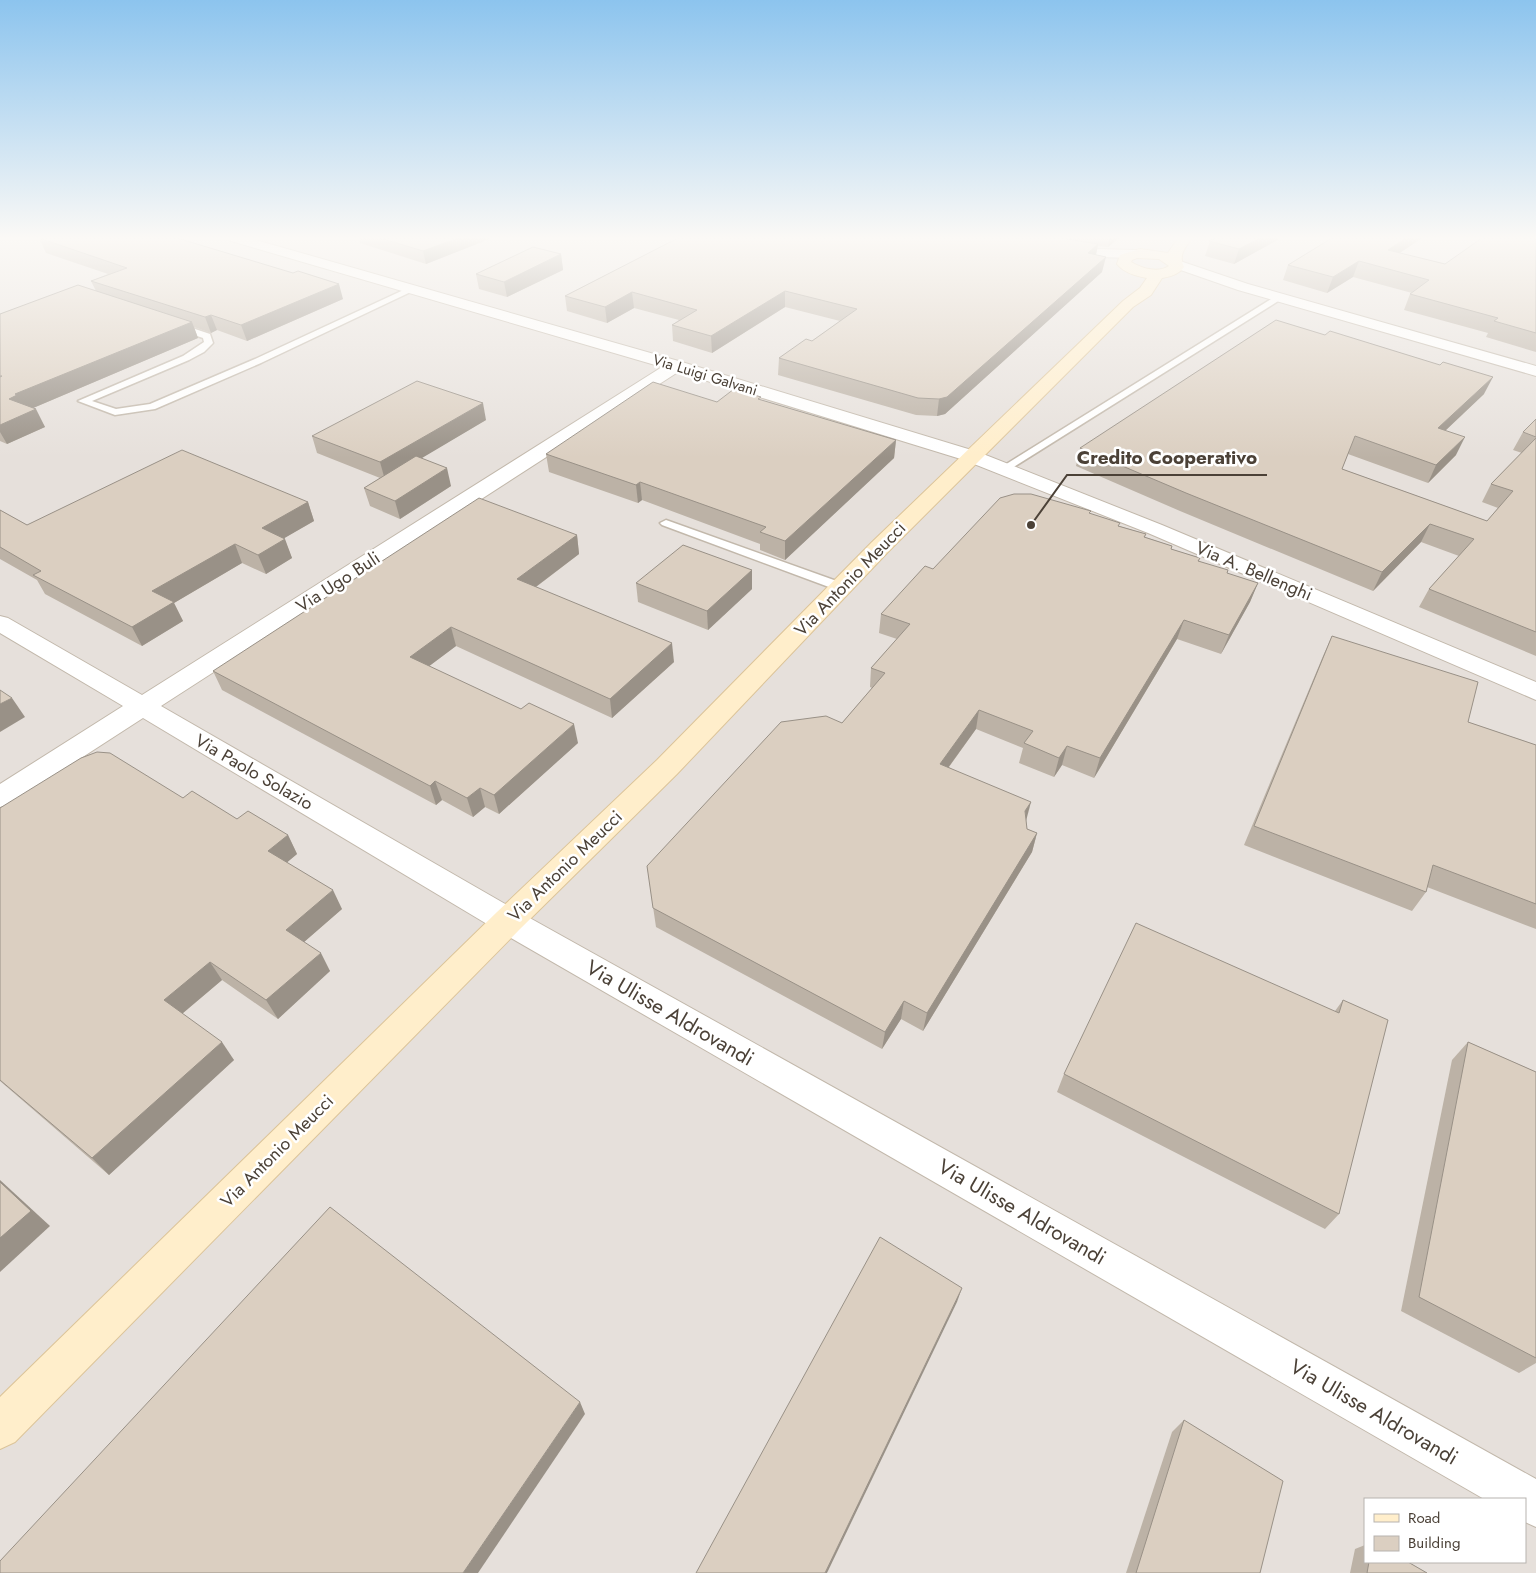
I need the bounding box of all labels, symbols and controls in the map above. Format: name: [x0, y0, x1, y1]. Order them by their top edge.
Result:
street label: Via Luigi Galvani: [650, 349, 760, 401]
callout: Credito Cooperativo: [1067, 441, 1267, 475]
text: Credito Cooperativo: [1077, 444, 1257, 471]
street label: Via Antonio Meucci: [788, 516, 912, 642]
street label: Via A. Bellenghi: [1192, 535, 1316, 607]
street label: Via Ugo Buli: [291, 545, 385, 619]
street label: Via Paolo Solazio: [190, 727, 318, 817]
street label: Via Antonio Meucci: [502, 804, 628, 928]
street label: Via Ulisse Aldrovandi: [580, 953, 760, 1073]
street label: Via Antonio Meucci: [215, 1089, 339, 1213]
street label: Via Ulisse Aldrovandi: [932, 1152, 1112, 1272]
street label: Via Ulisse Aldrovandi: [1284, 1352, 1464, 1472]
legend: [1364, 1498, 1526, 1563]
text: Road: [1408, 1507, 1440, 1529]
text: Building: [1408, 1532, 1460, 1554]

